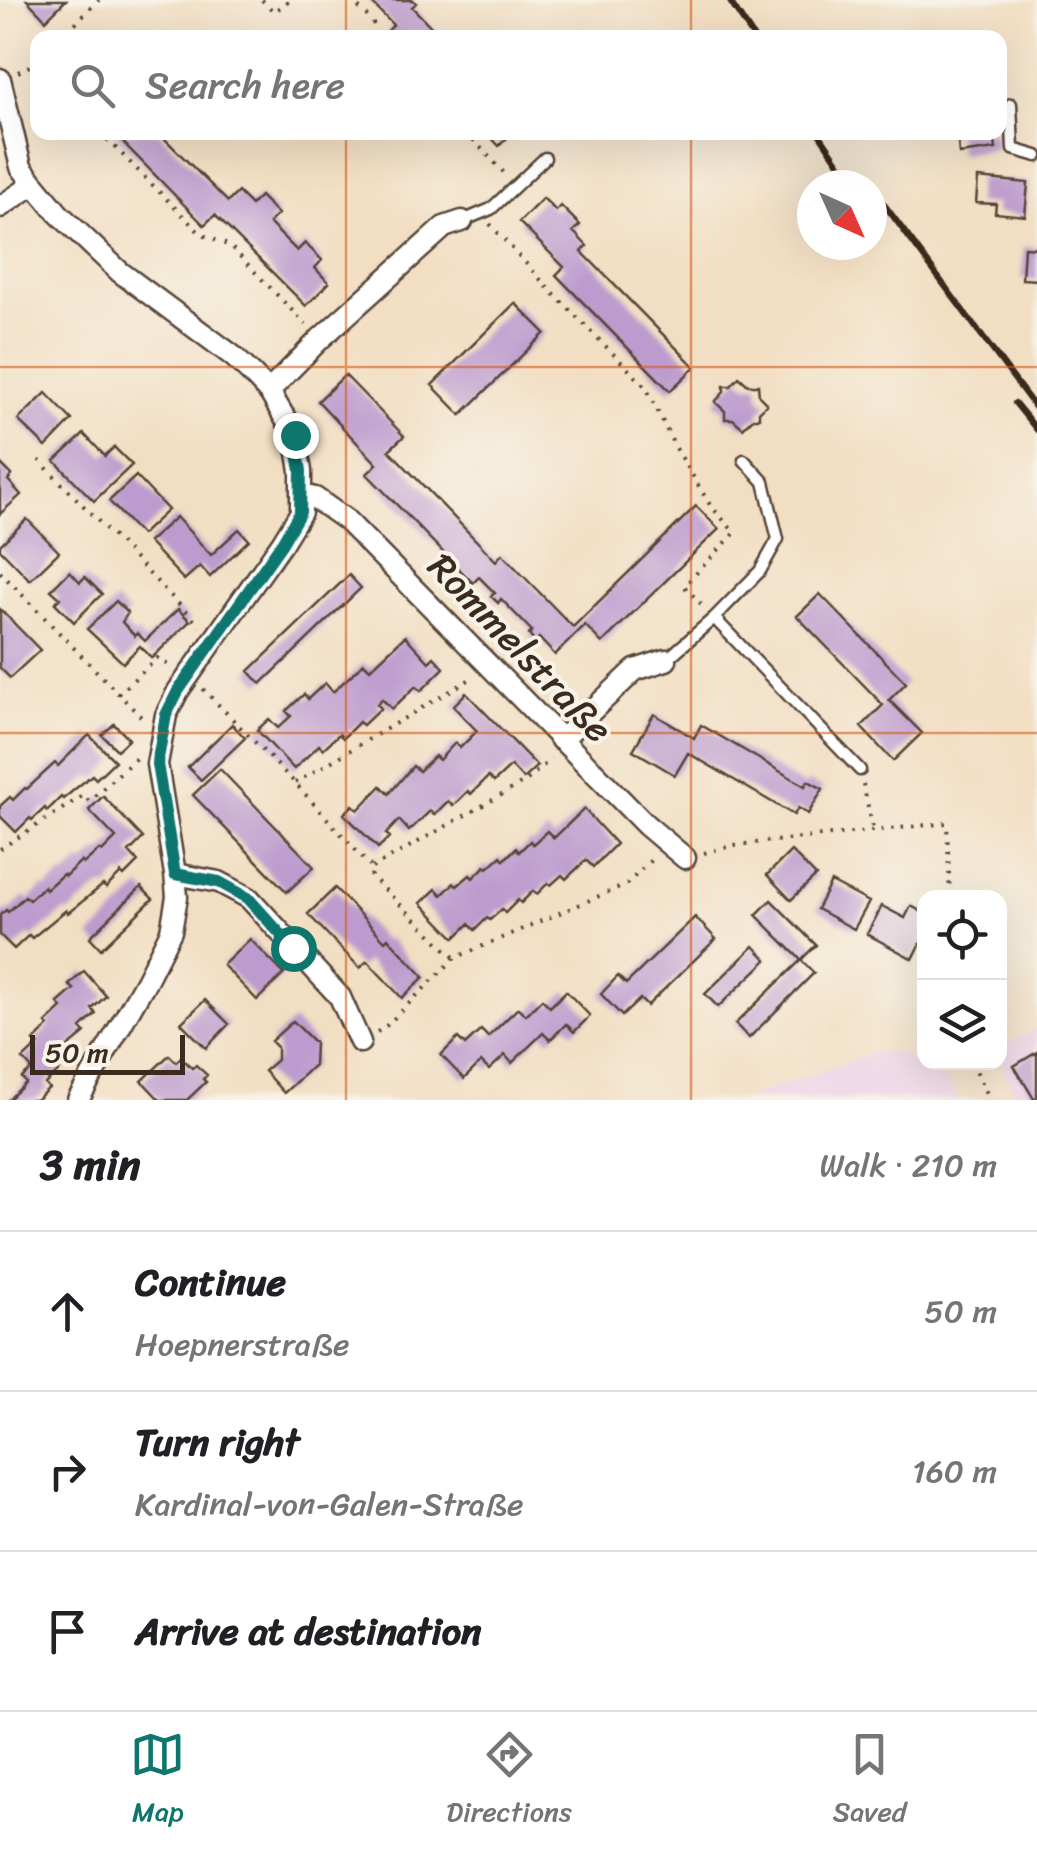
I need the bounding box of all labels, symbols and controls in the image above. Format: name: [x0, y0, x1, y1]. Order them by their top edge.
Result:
search box: [30, 30, 1007, 140]
text: Search here: [145, 52, 345, 119]
icon: search: [65, 58, 120, 113]
north arrow: [797, 170, 887, 260]
route end: [273, 413, 319, 459]
street label: Rommelstraße: [411, 536, 629, 760]
map controls: [917, 890, 1007, 1070]
button: locate: [917, 890, 1007, 980]
route start: [271, 926, 317, 972]
button: layers: [917, 980, 1007, 1070]
text: 50 m: [45, 1028, 109, 1077]
scale bar: [30, 1030, 185, 1074]
text: 3 min: [40, 1128, 140, 1202]
text: Walk · 210 m: [820, 1137, 997, 1194]
text: Continue: [135, 1249, 286, 1316]
text: 50 m: [924, 1283, 997, 1340]
icon: ahead: [40, 1284, 95, 1339]
text: Hoepnerstraße: [135, 1316, 349, 1373]
text: Turn right: [135, 1409, 300, 1476]
text: 160 m: [912, 1443, 997, 1500]
icon: right: [40, 1444, 95, 1499]
text: Kardinal-von-Galen-Straße: [135, 1476, 523, 1533]
text: Arrive at destination: [135, 1598, 482, 1665]
icon: arrive: [40, 1604, 95, 1659]
tab: Map: [130, 1727, 185, 1836]
tab: Directions: [446, 1727, 572, 1836]
tab: Saved: [833, 1727, 907, 1836]

